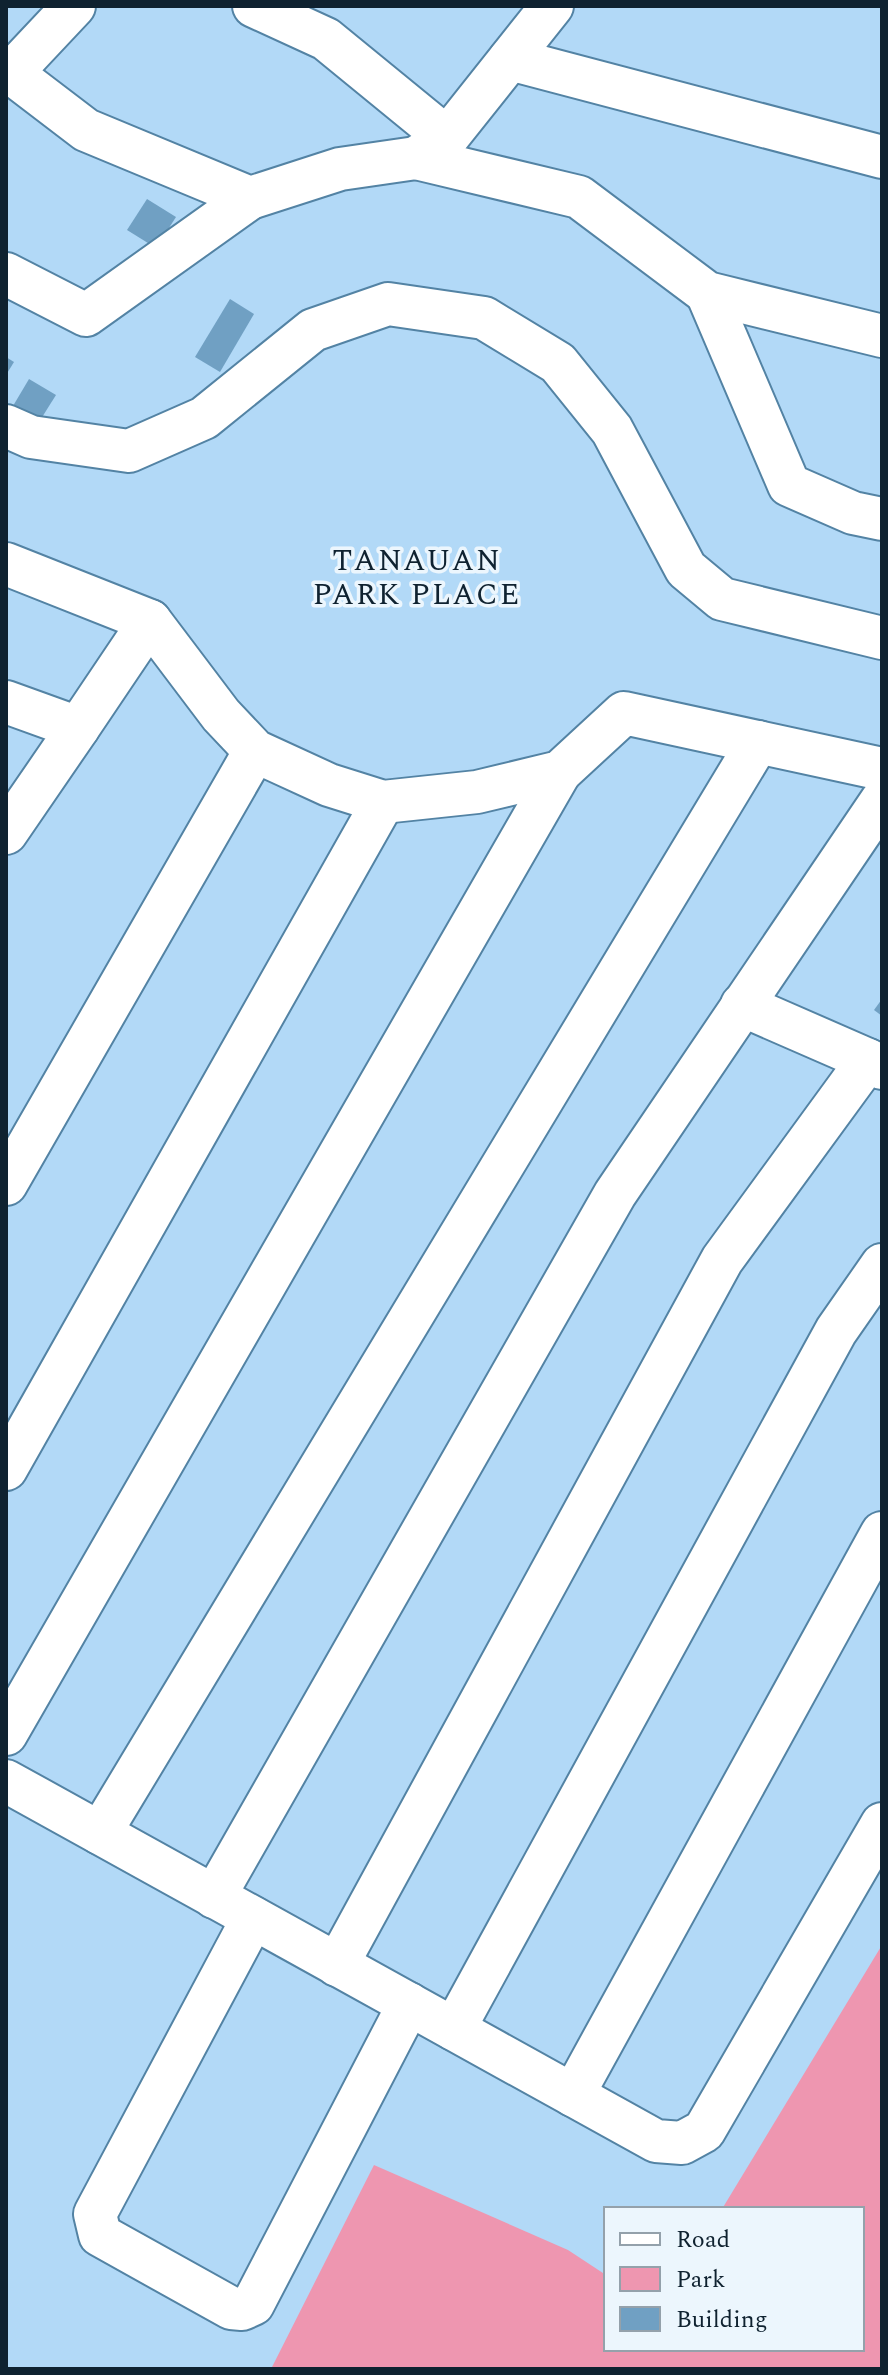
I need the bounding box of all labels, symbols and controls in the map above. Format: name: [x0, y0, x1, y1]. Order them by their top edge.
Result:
district label: TANAUAN PARK PLACE: [313, 538, 521, 618]
legend: [604, 2207, 864, 2351]
text: Road: [676, 2222, 730, 2258]
text: Park: [676, 2262, 726, 2298]
text: Building: [676, 2302, 768, 2338]

